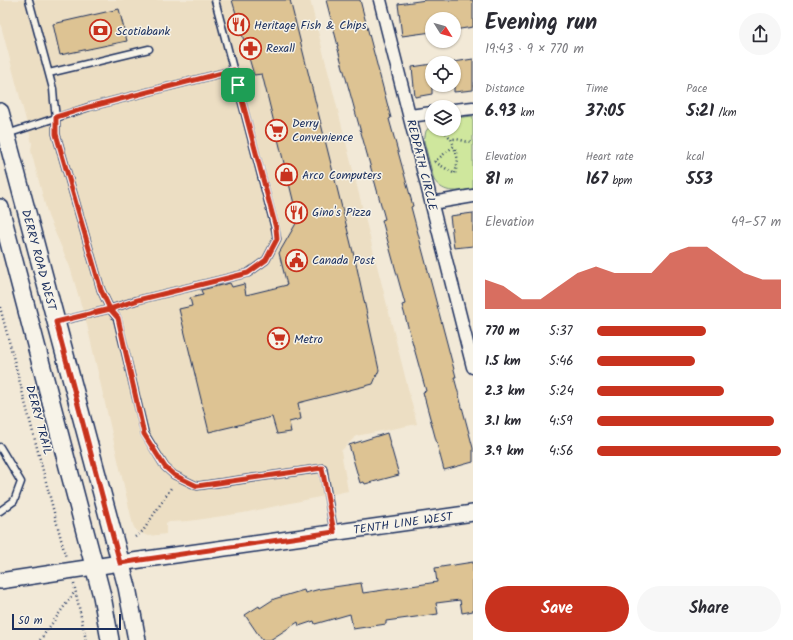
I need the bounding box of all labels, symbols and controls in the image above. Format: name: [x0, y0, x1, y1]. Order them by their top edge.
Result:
text: Evening run: [485, 6, 597, 41]
restaurant icon: Heritage Fish & Chips: [225, 12, 251, 38]
north arrow: [425, 12, 461, 48]
map controls: [425, 12, 461, 136]
button: share: [739, 13, 781, 55]
place label: Heritage Fish & Chips: [254, 16, 367, 35]
bank icon: Scotiabank: [87, 18, 113, 44]
place label: Scotiabank: [116, 22, 171, 41]
pharmacy icon: Rexall: [238, 35, 264, 61]
place label: Rexall: [266, 39, 295, 58]
text: 19:43 · 9 × 770 m: [485, 39, 584, 60]
button: locate: [425, 56, 461, 92]
pin: [221, 68, 255, 102]
icon: arrive: [227, 74, 249, 96]
text: Distance: [485, 80, 525, 98]
text: Time: [586, 80, 608, 98]
text: Pace: [686, 80, 707, 98]
text: 6.93: [485, 98, 516, 125]
text: 37:05: [586, 98, 624, 125]
text: 5:21: [686, 98, 714, 125]
button: layers: [425, 100, 461, 136]
text: km: [516, 104, 534, 122]
text: /km: [714, 104, 736, 122]
place label: Derry Convenience: [292, 114, 354, 147]
supermarket icon: Derry Convenience: [263, 117, 289, 143]
street label: REDPATH CIRCLE: [401, 117, 442, 214]
text: Elevation: [485, 148, 527, 166]
text: Heart rate: [586, 148, 633, 166]
text: kcal: [686, 148, 704, 166]
shop icon: Arco Computers: [274, 162, 300, 188]
place label: Arco Computers: [302, 166, 382, 185]
text: 81: [485, 166, 500, 193]
text: 167: [586, 166, 608, 193]
text: 553: [686, 166, 713, 193]
text: m: [500, 172, 513, 190]
text: bpm: [608, 172, 632, 190]
restaurant icon: Gino's Pizza: [283, 199, 309, 225]
place label: Gino's Pizza: [312, 203, 372, 222]
street label: DERRY ROAD WEST: [16, 207, 62, 314]
text: Elevation: [485, 212, 534, 233]
text: 49–57 m: [731, 212, 781, 233]
public building icon: Canada Post: [284, 247, 310, 273]
place label: Canada Post: [312, 251, 375, 270]
text: 770 m: [485, 321, 520, 342]
text: 5:37: [549, 321, 573, 342]
supermarket icon: Metro: [266, 326, 292, 352]
place label: Metro: [294, 330, 323, 349]
text: 1.5 km: [485, 351, 521, 372]
text: 5:46: [549, 351, 574, 372]
text: 2.3 km: [485, 381, 525, 402]
text: 5:24: [549, 381, 574, 402]
street label: DERRY TRAIL: [20, 383, 57, 457]
text: 3.1 km: [485, 411, 521, 432]
text: 4:59: [549, 411, 573, 432]
text: 3.9 km: [485, 441, 524, 462]
text: 4:56: [549, 441, 574, 462]
street label: TENTH LINE WEST: [352, 507, 456, 540]
button: Save: [485, 586, 629, 632]
button: Share: [637, 586, 781, 632]
scale bar: [12, 612, 121, 631]
text: 50 m: [18, 612, 43, 630]

